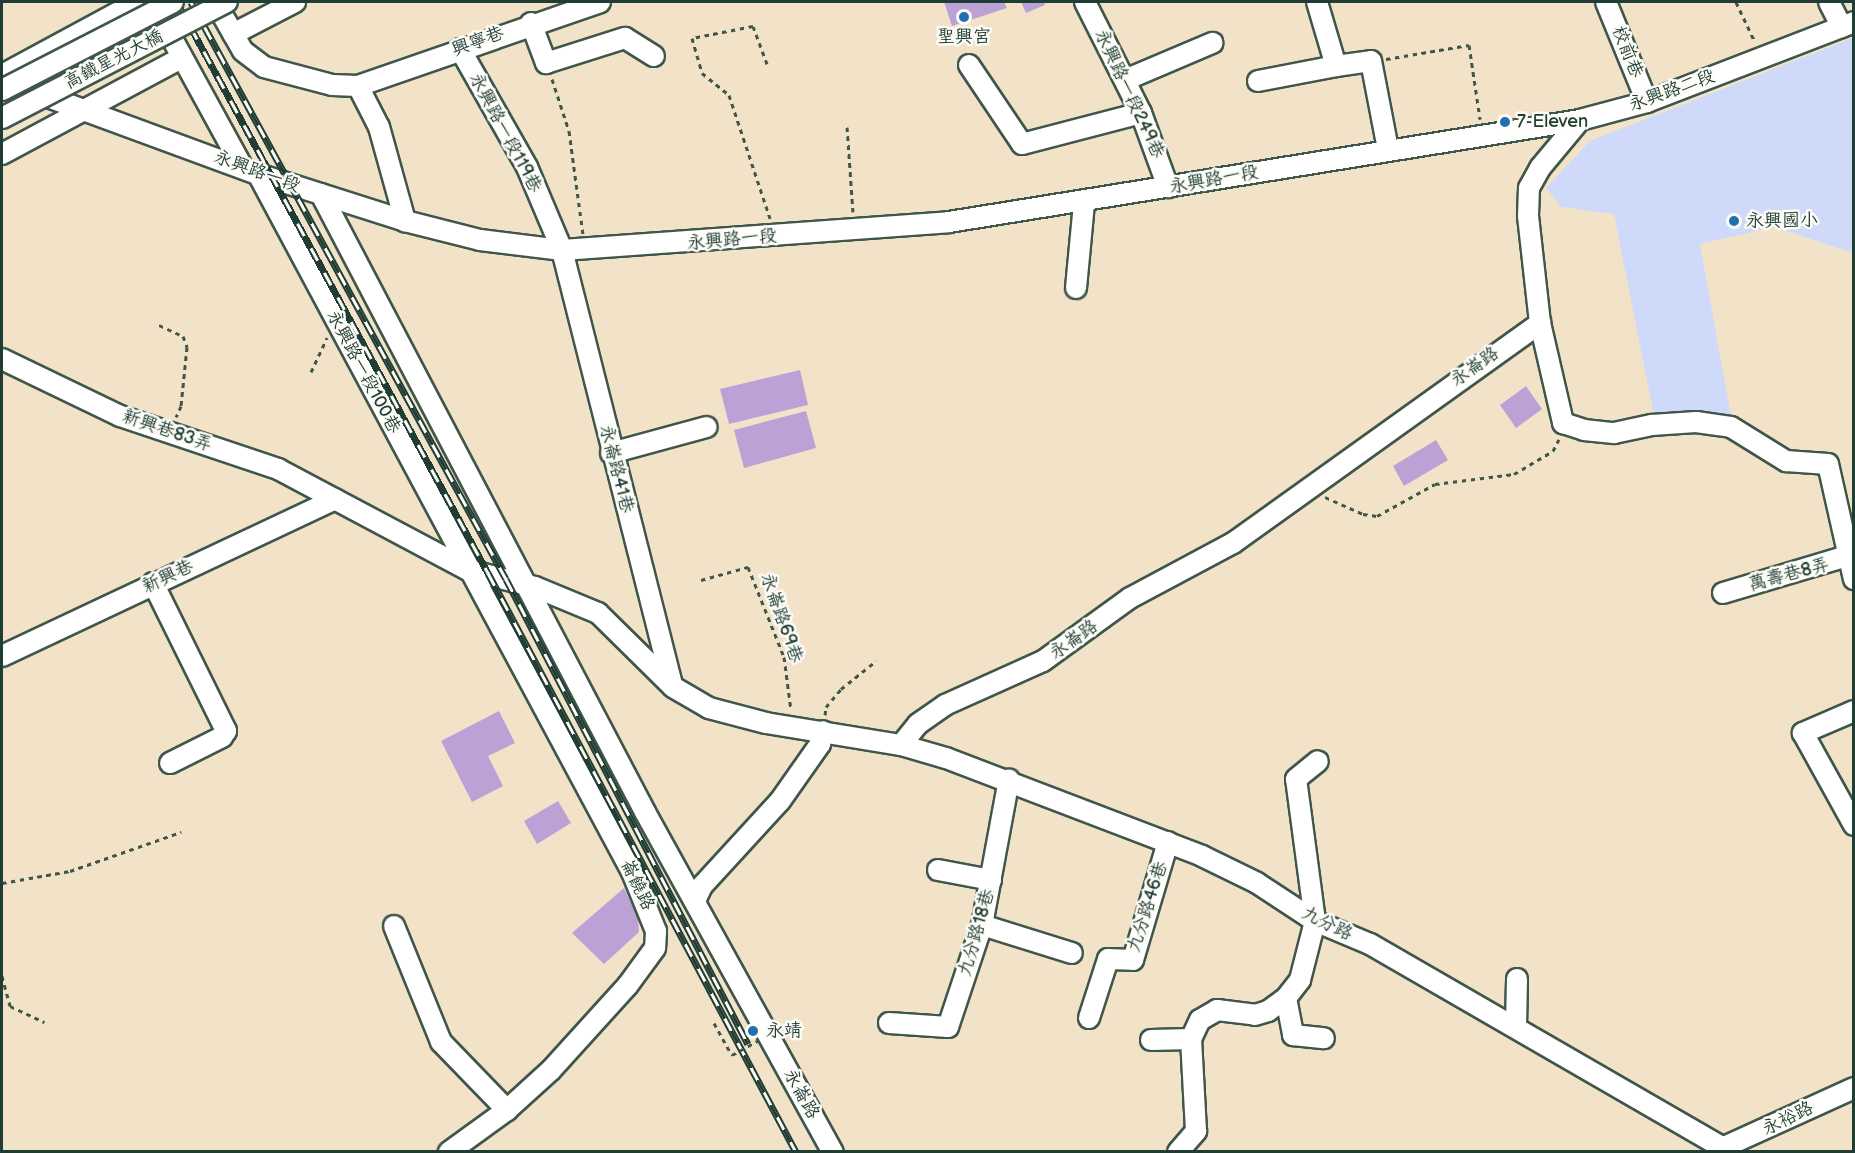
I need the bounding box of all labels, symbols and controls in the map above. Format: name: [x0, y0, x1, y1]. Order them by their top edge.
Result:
marker: 聖興宮: [957, 10, 971, 24]
street label: 興寧巷: [449, 23, 507, 61]
street label: 校前巷: [1607, 23, 1647, 81]
street label: 高鐵星光大橋: [61, 26, 167, 94]
place label: 聖興宮: [937, 26, 991, 48]
street label: 永興路一段249巷: [1090, 26, 1168, 162]
street label: 永興路二段: [1626, 65, 1718, 117]
street label: 永興路一段119巷: [464, 70, 546, 196]
place label: 7-Eleven: [1517, 111, 1588, 133]
marker: 7-Eleven: [1498, 115, 1512, 129]
street label: 永興路一段: [211, 146, 303, 198]
street label: 永興路一段: [1168, 162, 1260, 198]
place label: 永興國小: [1746, 210, 1818, 232]
marker: 永興國小: [1727, 214, 1741, 228]
street label: 永興路一段: [686, 225, 778, 255]
street label: 永興路一段100巷: [322, 307, 404, 437]
street label: 永崙路: [1447, 343, 1503, 391]
street label: 新興巷83弄: [119, 406, 215, 456]
street label: 永崙路41巷: [595, 423, 637, 515]
street label: 萬壽巷8弄: [1746, 554, 1832, 596]
street label: 新興巷: [139, 556, 197, 598]
street label: 永崙路69巷: [756, 570, 806, 666]
street label: 永崙路: [1046, 616, 1102, 664]
street label: 崙饒路: [615, 856, 659, 914]
street label: 九分路46巷: [1123, 859, 1173, 955]
street label: 九分路18巷: [954, 887, 1000, 979]
street label: 九分路: [1298, 902, 1356, 946]
place label: 永靖: [766, 1020, 802, 1042]
marker: 永靖: [744, 1022, 762, 1040]
street label: 永崙路: [778, 1065, 824, 1123]
street label: 永裕路: [1759, 1097, 1817, 1141]

